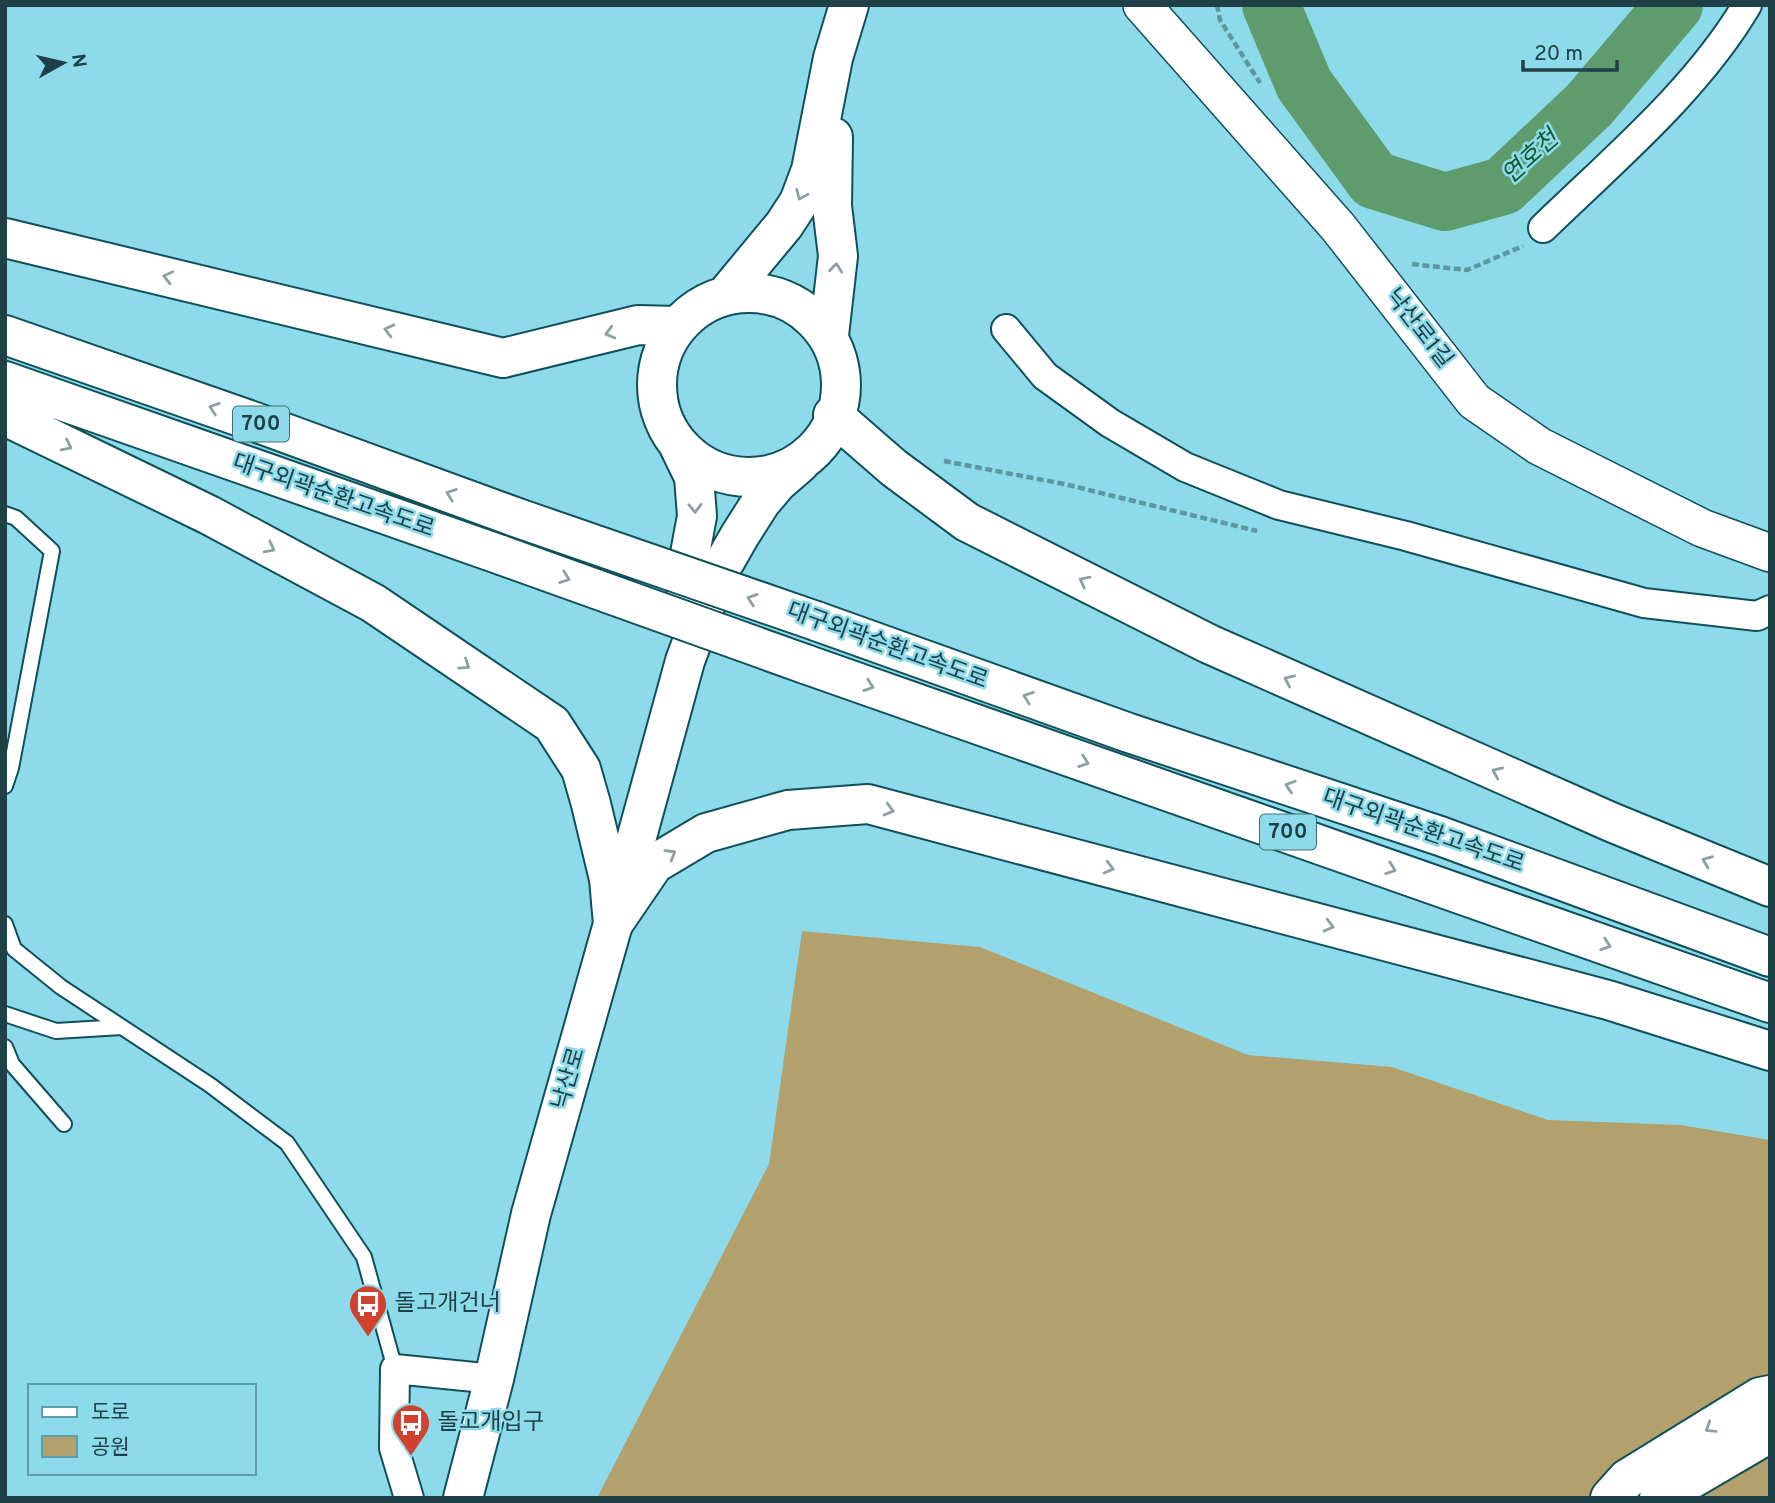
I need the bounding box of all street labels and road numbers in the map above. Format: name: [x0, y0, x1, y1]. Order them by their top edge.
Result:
street label: 낙산로1길: [1378, 283, 1458, 375]
road number: 700: [233, 406, 289, 442]
street label: 대구외곽순환고속도로: [228, 449, 438, 545]
street label: 대구외곽순환고속도로: [783, 597, 991, 697]
street label: 대구외곽순환고속도로: [1318, 784, 1528, 880]
road number: 700: [1260, 814, 1316, 850]
street label: 낙산로: [547, 1044, 593, 1114]

